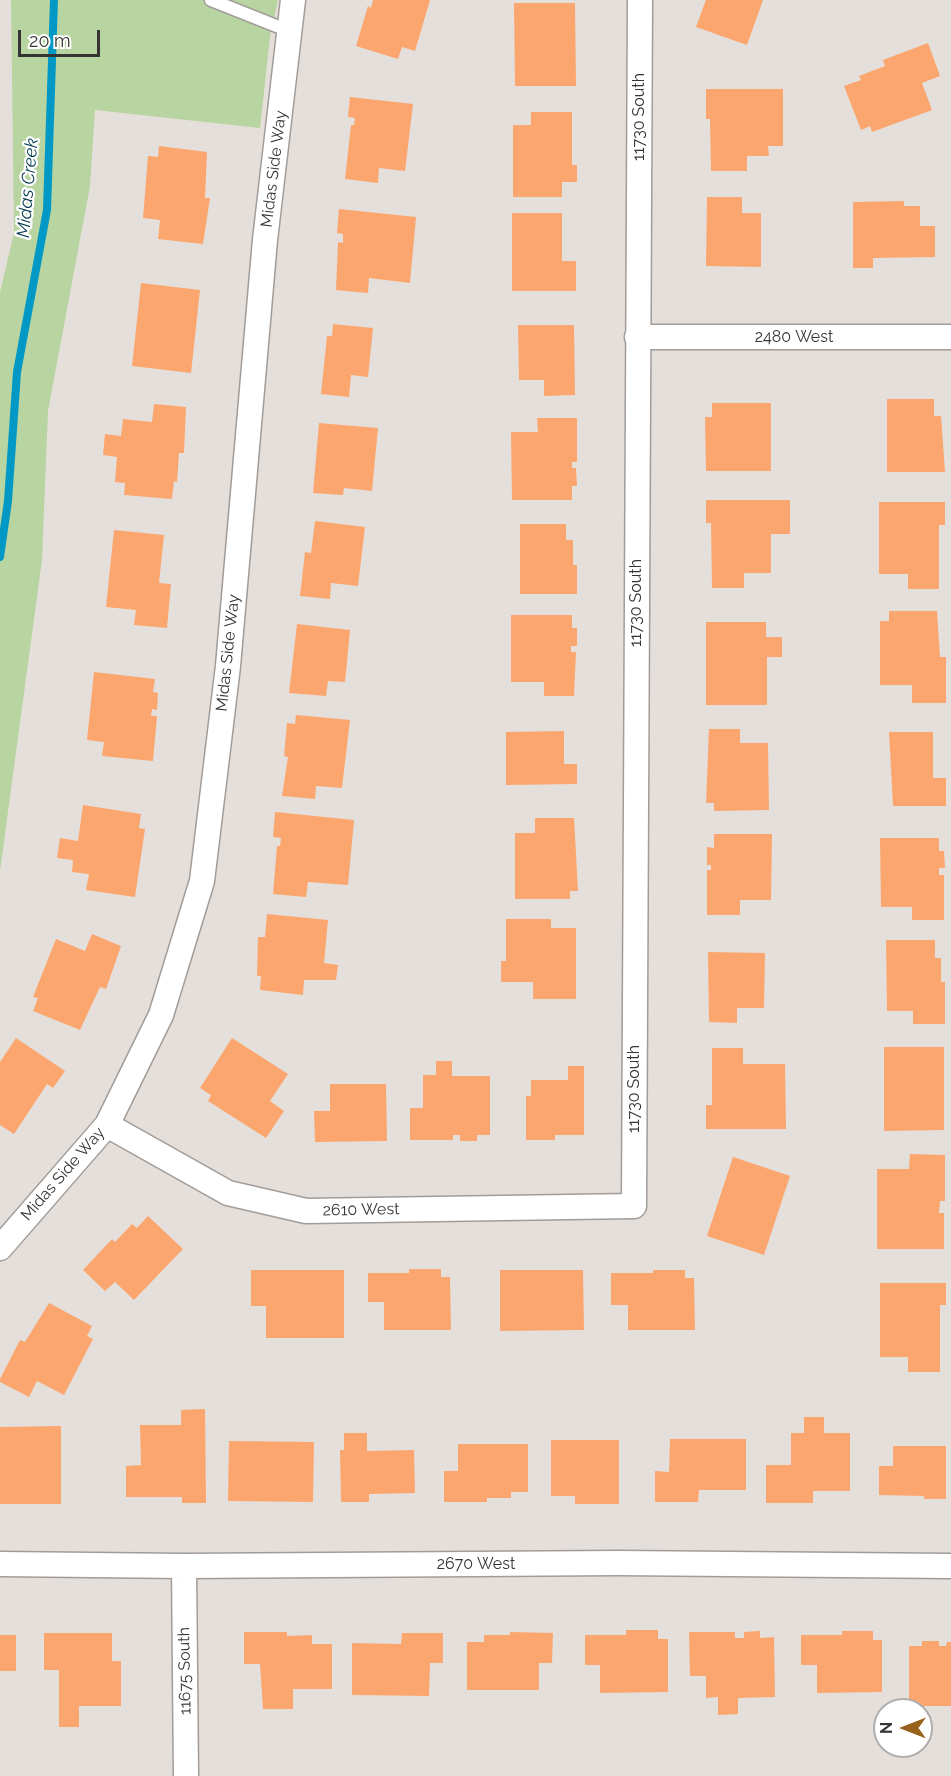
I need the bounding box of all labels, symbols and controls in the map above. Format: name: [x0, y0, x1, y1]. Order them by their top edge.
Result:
scale bar: [21, 18, 104, 56]
text: 20 m: [29, 30, 71, 51]
street label: 11730 South: [629, 73, 649, 161]
street label: Midas Side Way: [257, 109, 291, 229]
water label: Midas Creek: [13, 137, 43, 239]
street label: 2480 West: [755, 327, 833, 347]
street label: 11730 South: [626, 559, 646, 647]
street label: Midas Side Way: [212, 593, 244, 713]
street label: 11730 South: [624, 1045, 644, 1133]
street label: Midas Side Way: [17, 1123, 109, 1225]
street label: 2610 West: [322, 1200, 400, 1220]
street label: 2670 West: [437, 1554, 515, 1574]
street label: 11675 South: [175, 1627, 195, 1715]
north arrow: [873, 1698, 933, 1758]
text: N: [877, 1722, 896, 1734]

